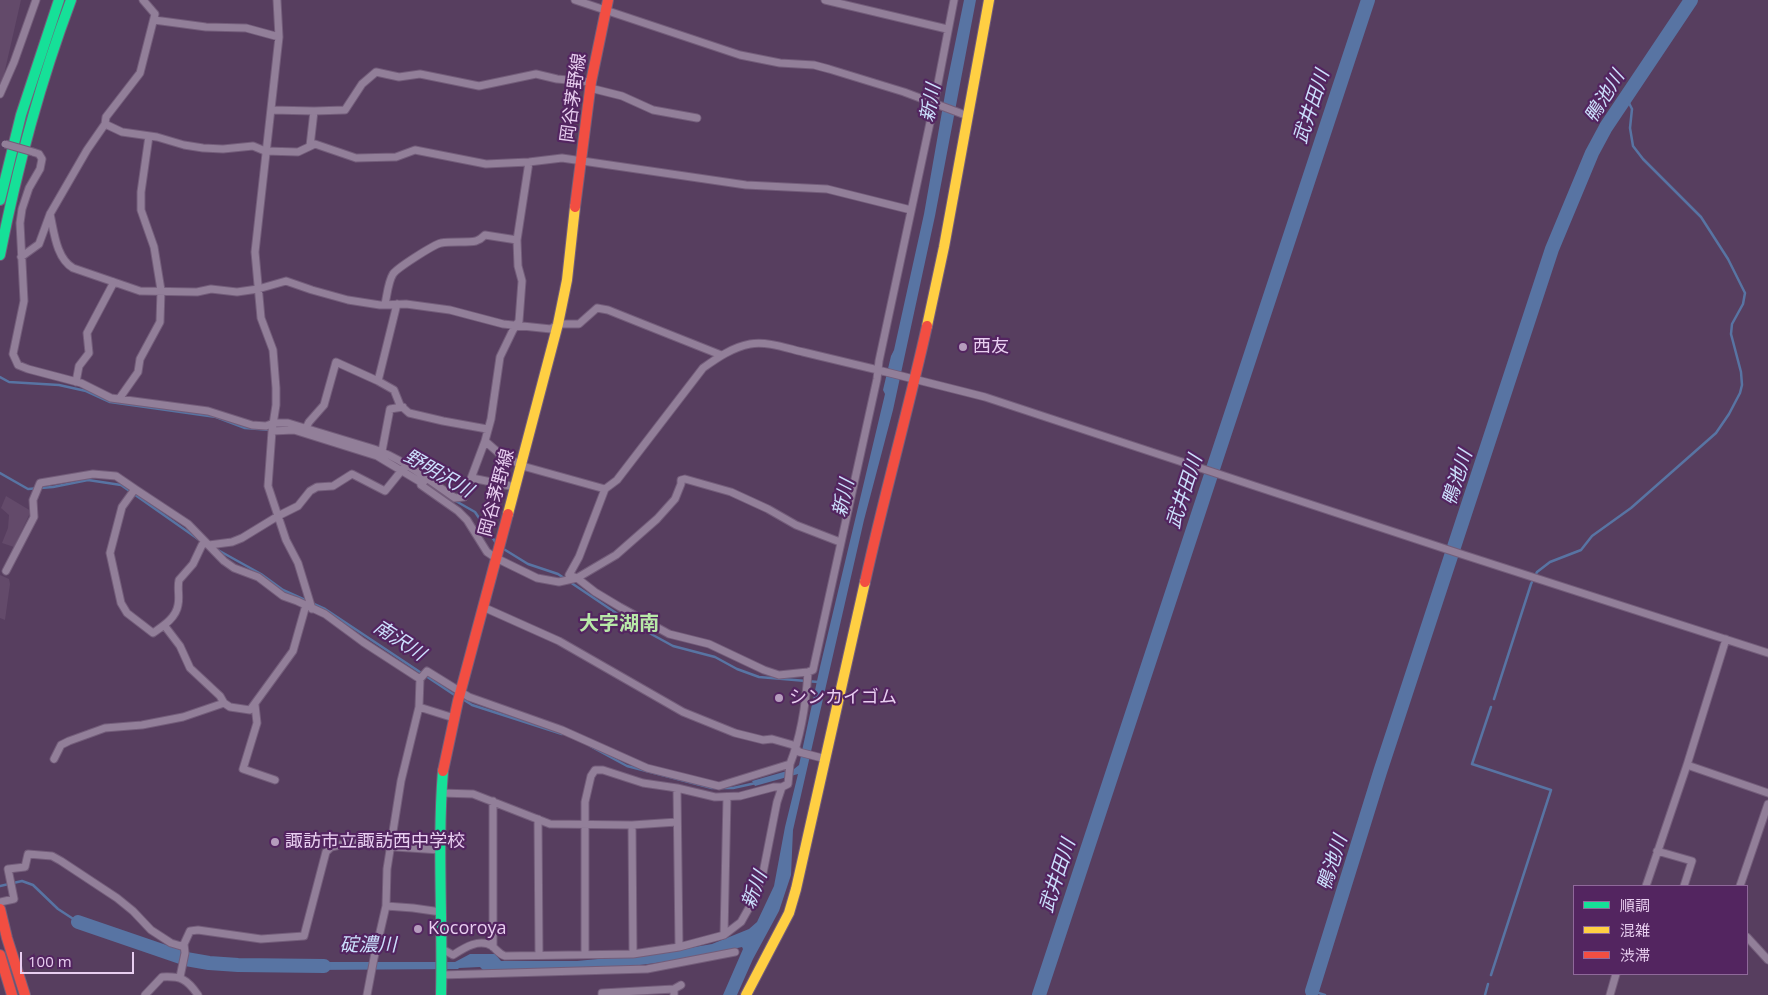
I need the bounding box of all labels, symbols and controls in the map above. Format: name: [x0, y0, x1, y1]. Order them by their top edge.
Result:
street label: 岡谷茅野線: [557, 52, 591, 144]
water label: 武井田川: [1289, 67, 1335, 147]
water label: 鴨池川: [1580, 67, 1630, 127]
water label: 新川: [916, 82, 946, 124]
place label: 西友: [973, 336, 1009, 358]
marker: 西友: [957, 341, 969, 353]
water label: 野明沢川: [399, 445, 477, 503]
street label: 岡谷茅野線: [475, 447, 519, 539]
water label: 鴨池川: [1438, 447, 1478, 509]
water label: 武井田川: [1162, 452, 1208, 532]
water label: 新川: [829, 477, 859, 519]
district label: 大字湖南: [579, 612, 659, 636]
water label: 南沢川: [369, 616, 429, 666]
place label: シンカイゴム: [789, 687, 897, 709]
marker: シンカイゴム: [773, 692, 785, 704]
place label: 諏訪市立諏訪西中学校: [285, 831, 465, 853]
water label: 鴨池川: [1313, 832, 1353, 894]
marker: 諏訪市立諏訪西中学校: [269, 836, 281, 848]
water label: 武井田川: [1035, 836, 1081, 916]
water label: 新川: [738, 868, 772, 912]
legend: [1573, 885, 1748, 975]
text: 順調: [1620, 895, 1650, 915]
place label: Kocoroya: [428, 918, 507, 940]
text: 混雑: [1620, 920, 1650, 940]
marker: Kocoroya: [412, 923, 424, 935]
water label: 碇濃川: [340, 935, 396, 957]
scale bar: [22, 942, 136, 974]
text: 渋滞: [1620, 945, 1650, 965]
text: 100 m: [28, 951, 72, 971]

